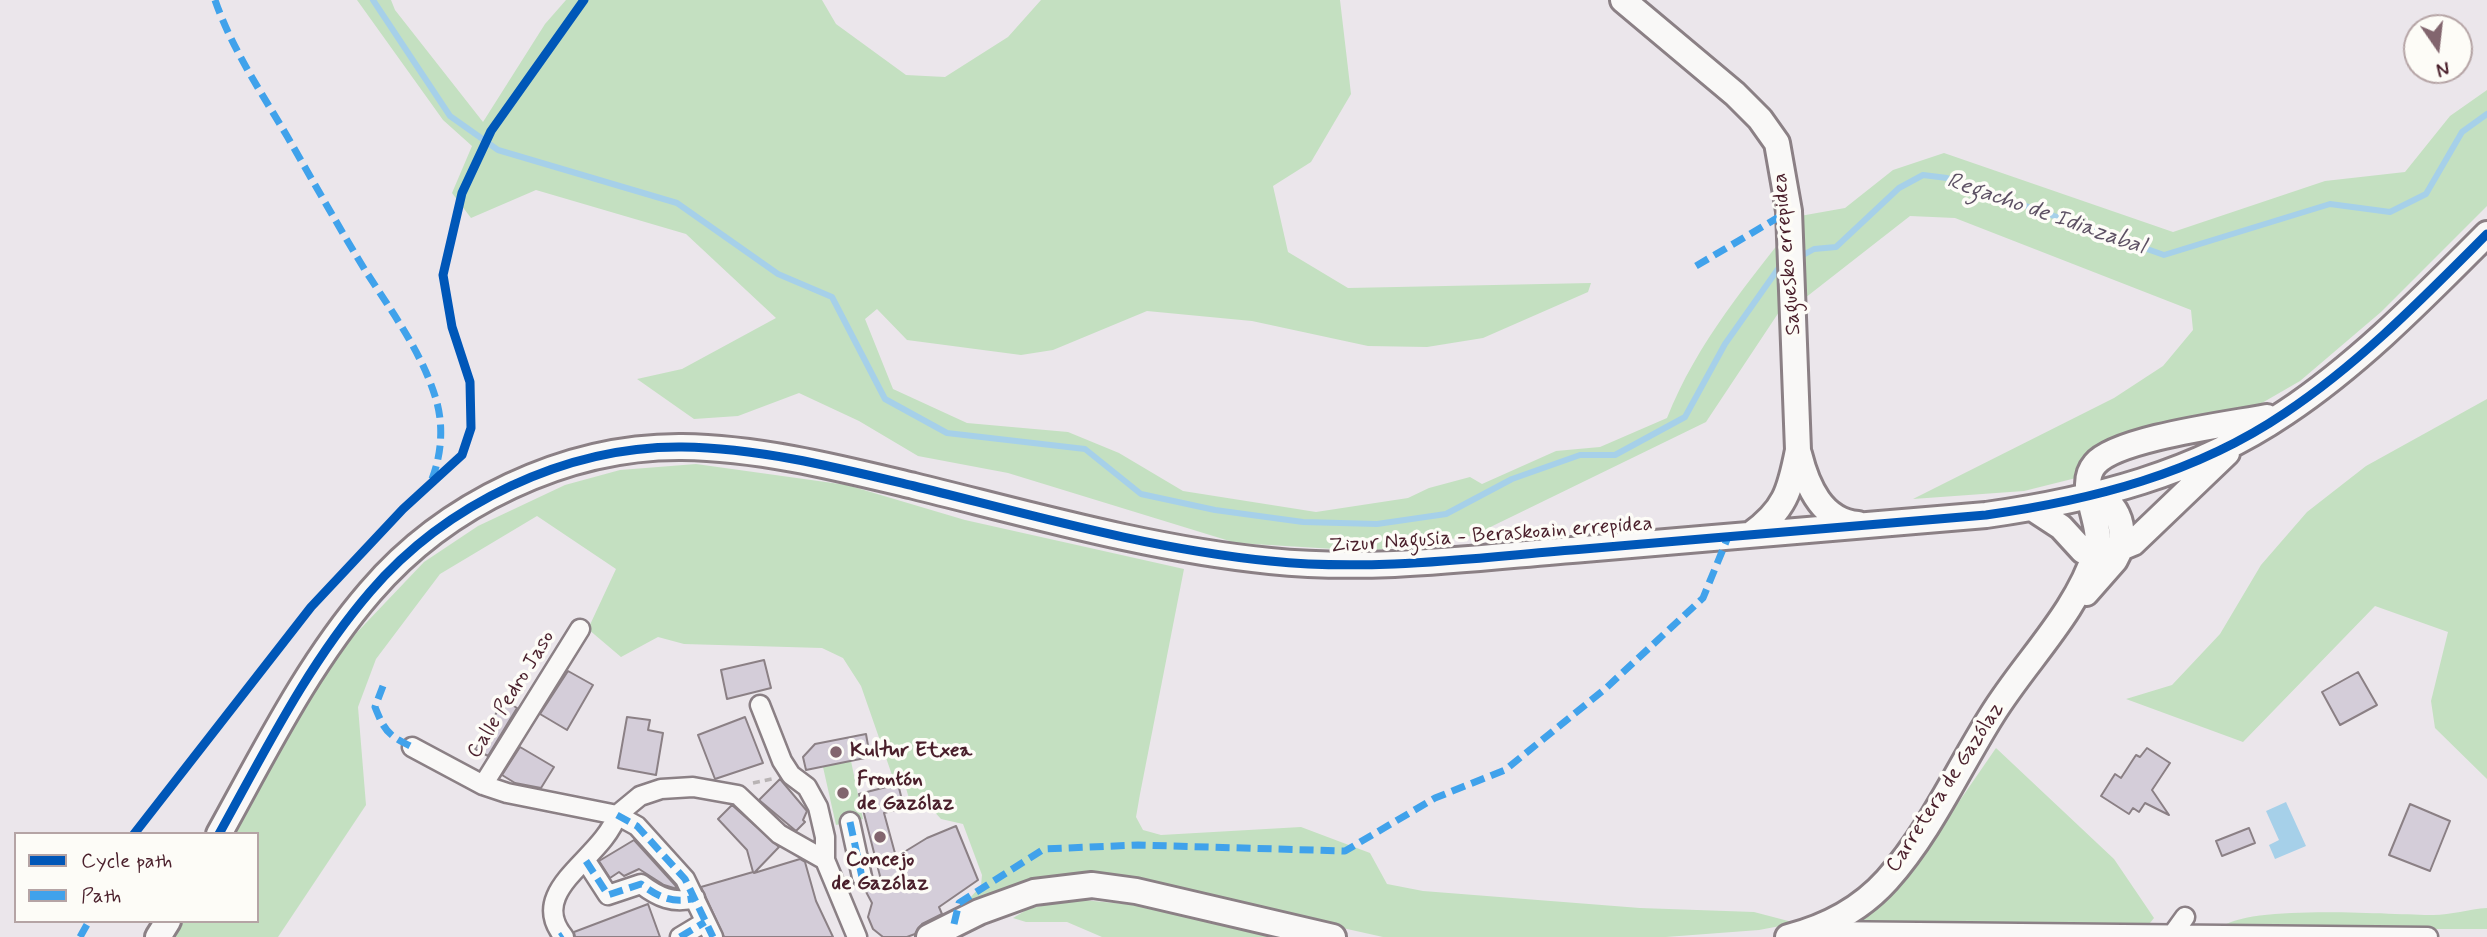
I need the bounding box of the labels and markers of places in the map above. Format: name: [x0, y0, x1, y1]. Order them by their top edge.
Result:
place label: Kultur Etxea: [850, 739, 972, 765]
marker: Kultur Etxea: [828, 744, 844, 760]
place label: Frontón de Gazólaz: [857, 768, 954, 818]
marker: Frontón de Gazólaz: [835, 785, 851, 801]
marker: Concejo de Gazólaz: [872, 829, 888, 845]
place label: Concejo de Gazólaz: [831, 848, 929, 898]

